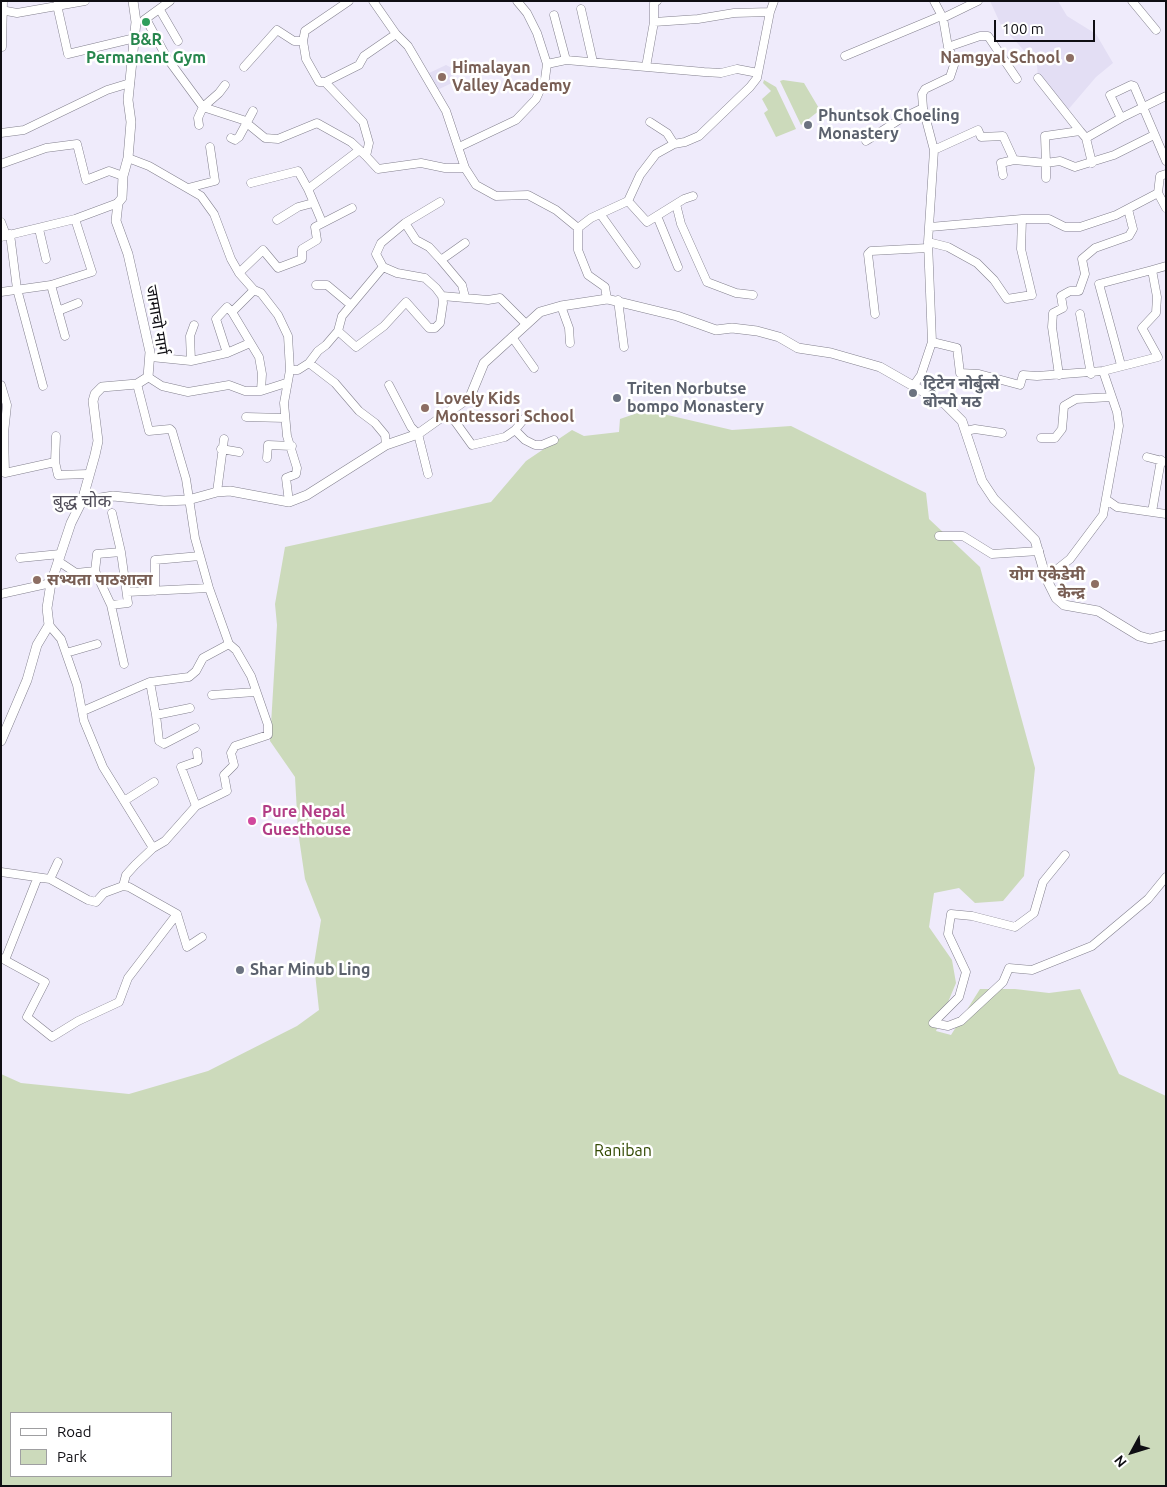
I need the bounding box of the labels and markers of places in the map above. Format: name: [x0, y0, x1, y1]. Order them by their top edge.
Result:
marker: B&R Permanent Gym: [140, 16, 152, 28]
place label: B&R Permanent Gym: [86, 30, 206, 68]
place label: Namgyal School: [940, 48, 1060, 68]
marker: Namgyal School: [1064, 52, 1076, 64]
place label: Himalayan Valley Academy: [452, 58, 571, 96]
marker: Himalayan Valley Academy: [436, 71, 448, 83]
place label: Phuntsok Choeling Monastery: [818, 106, 960, 144]
marker: Phuntsok Choeling Monastery: [802, 119, 814, 131]
place label: ट्रिटेन नोर्बुत्से बोन्पो मठ: [923, 374, 1000, 412]
place label: Triten Norbutse bompo Monastery: [627, 379, 764, 417]
marker: ट्रिटेन नोर्बुत्से बोन्पो मठ: [907, 387, 919, 399]
place label: Lovely Kids Montessori School: [435, 389, 574, 427]
marker: Triten Norbutse bompo Monastery: [611, 392, 623, 404]
marker: Lovely Kids Montessori School: [419, 402, 431, 414]
place label: योग एकेडेमी केन्द्र: [1009, 565, 1085, 603]
place label: सभ्यता पाठशाला: [47, 570, 153, 590]
marker: सभ्यता पाठशाला: [31, 574, 43, 586]
marker: योग एकेडेमी केन्द्र: [1089, 578, 1101, 590]
place label: Pure Nepal Guesthouse: [262, 802, 351, 840]
marker: Pure Nepal Guesthouse: [246, 815, 258, 827]
place label: Shar Minub Ling: [250, 960, 370, 980]
marker: Shar Minub Ling: [234, 964, 246, 976]

